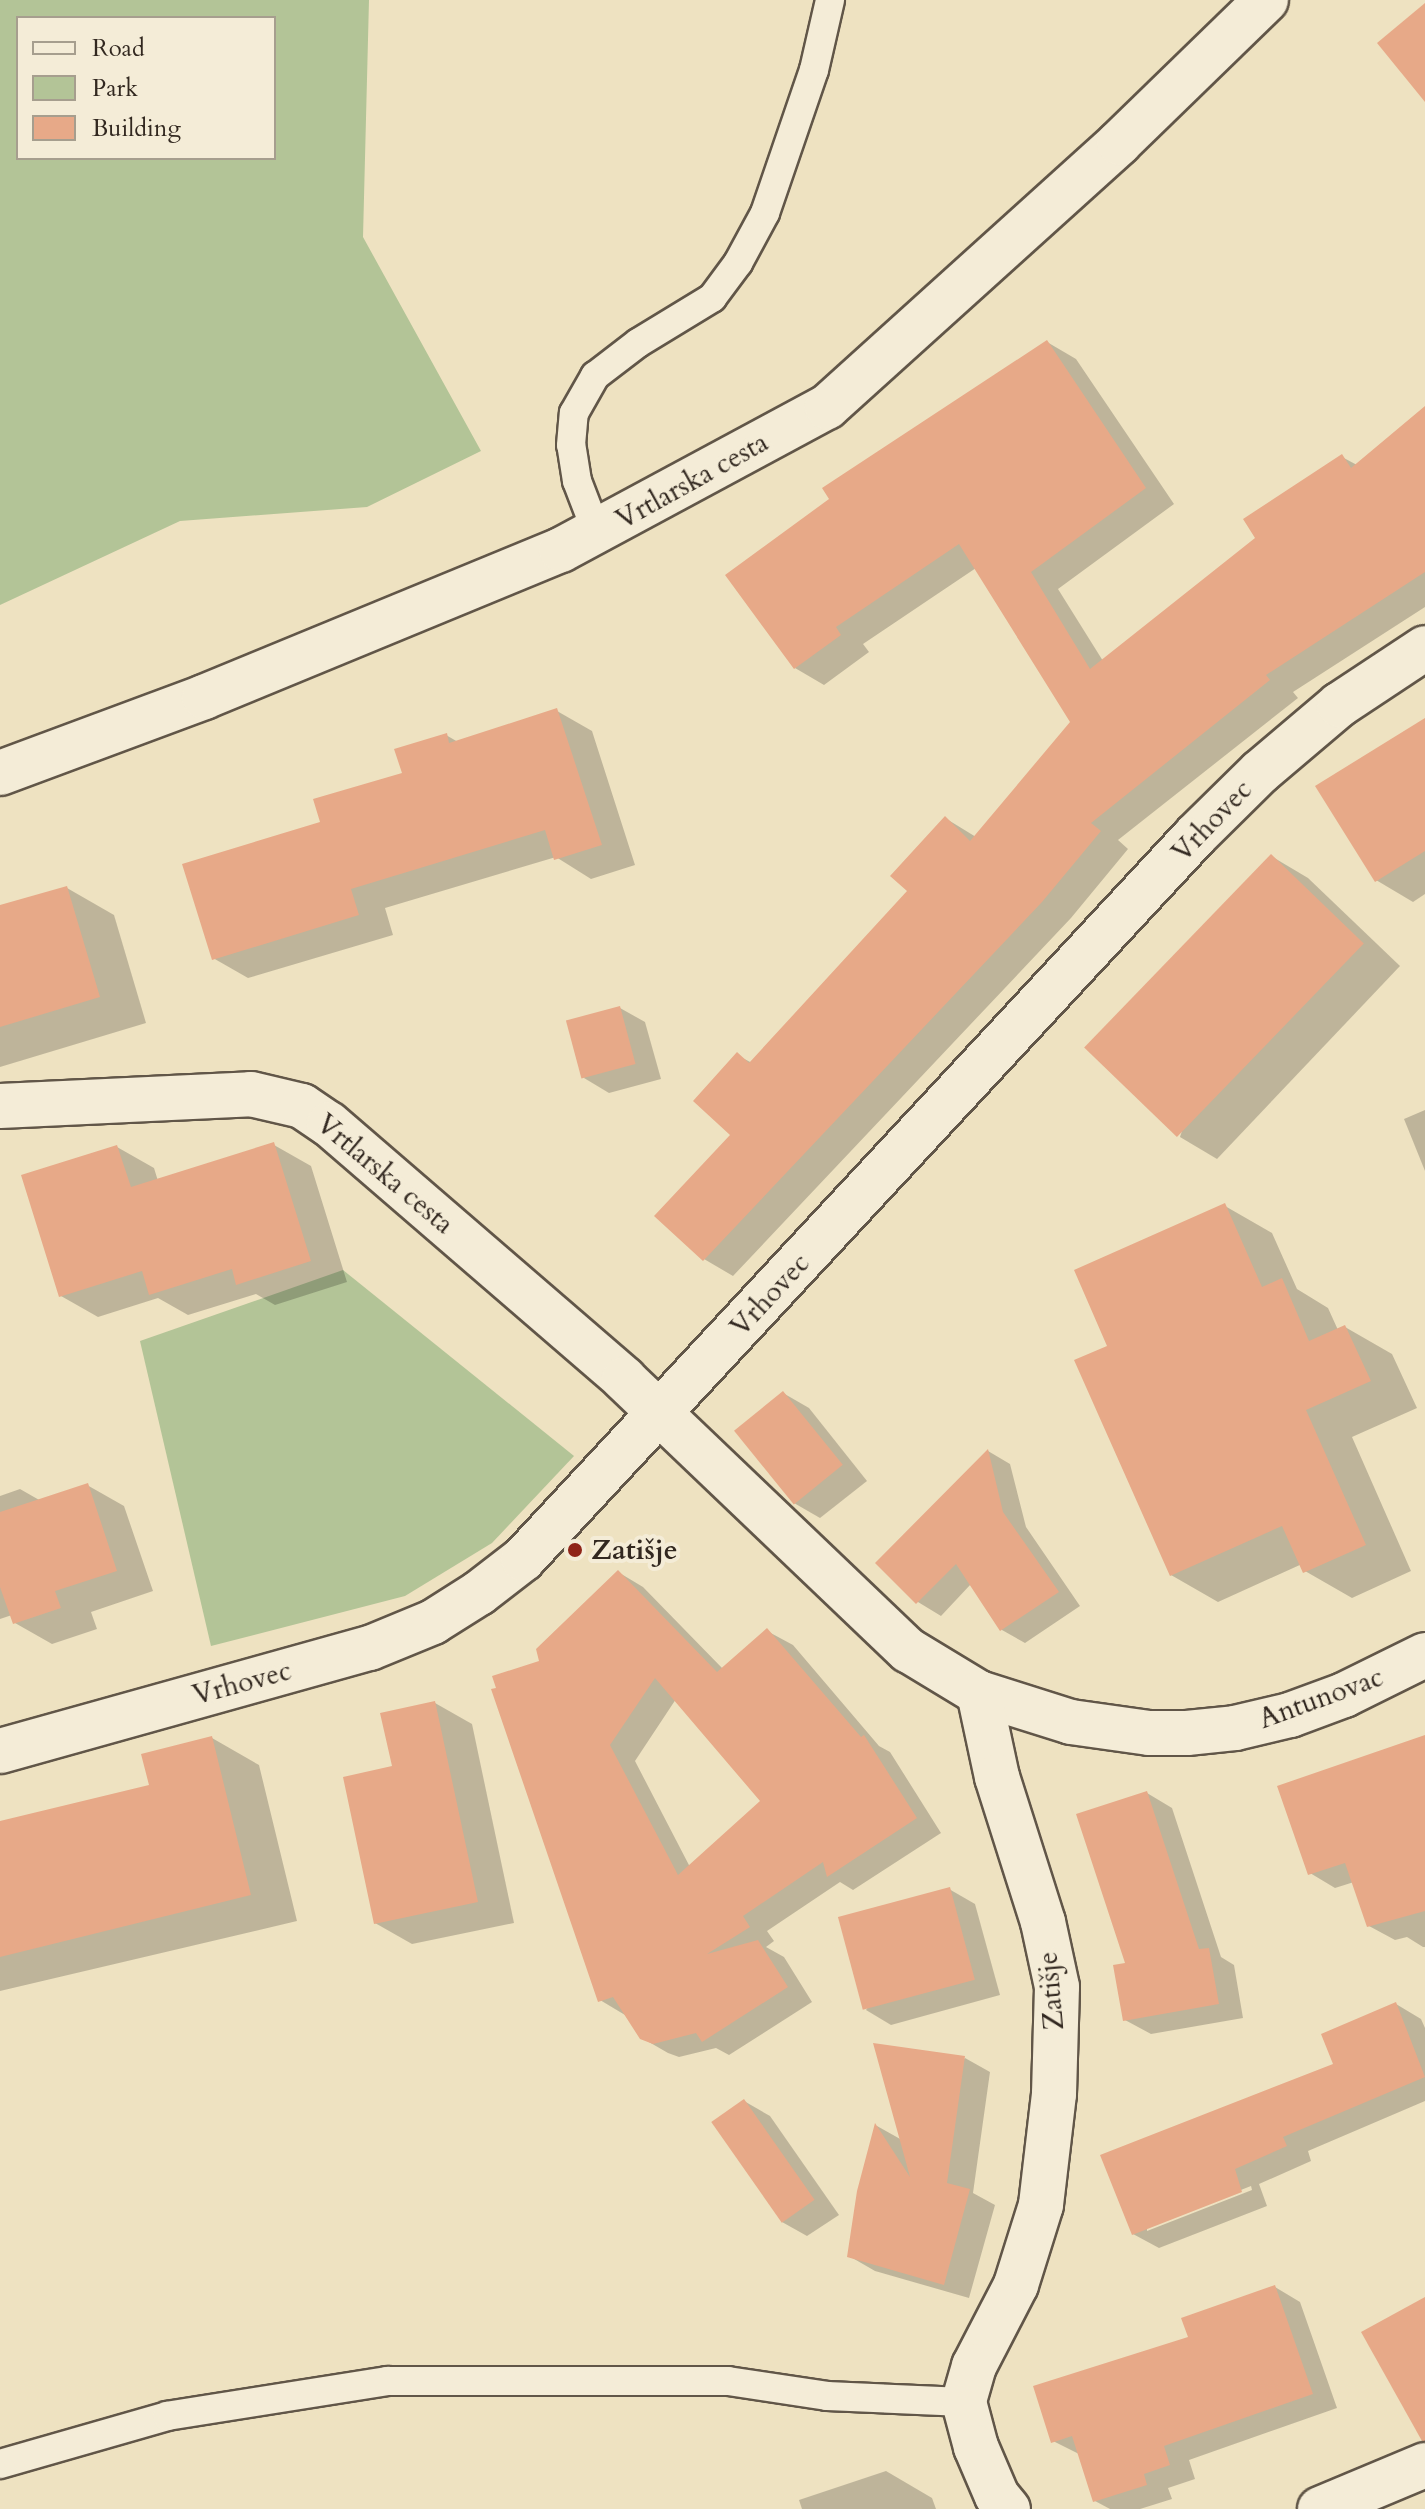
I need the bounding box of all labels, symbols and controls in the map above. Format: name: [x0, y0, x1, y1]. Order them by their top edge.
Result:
legend: [16, 16, 276, 160]
text: Road: [92, 32, 145, 65]
text: Park: [92, 72, 138, 105]
text: Building: [92, 112, 181, 145]
street label: Vrtlarska cesta: [610, 425, 774, 537]
street label: Vrhovec: [1165, 773, 1259, 869]
street label: Vrtlarska cesta: [310, 1107, 460, 1241]
street label: Vrhovec: [723, 1247, 817, 1343]
place label: Zatišje: [591, 1533, 678, 1567]
marker: Zatišje: [566, 1541, 584, 1559]
street label: Vrhovec: [189, 1654, 295, 1712]
street label: Antunovac: [1254, 1660, 1388, 1736]
street label: Zatišje: [1031, 1950, 1071, 2032]

